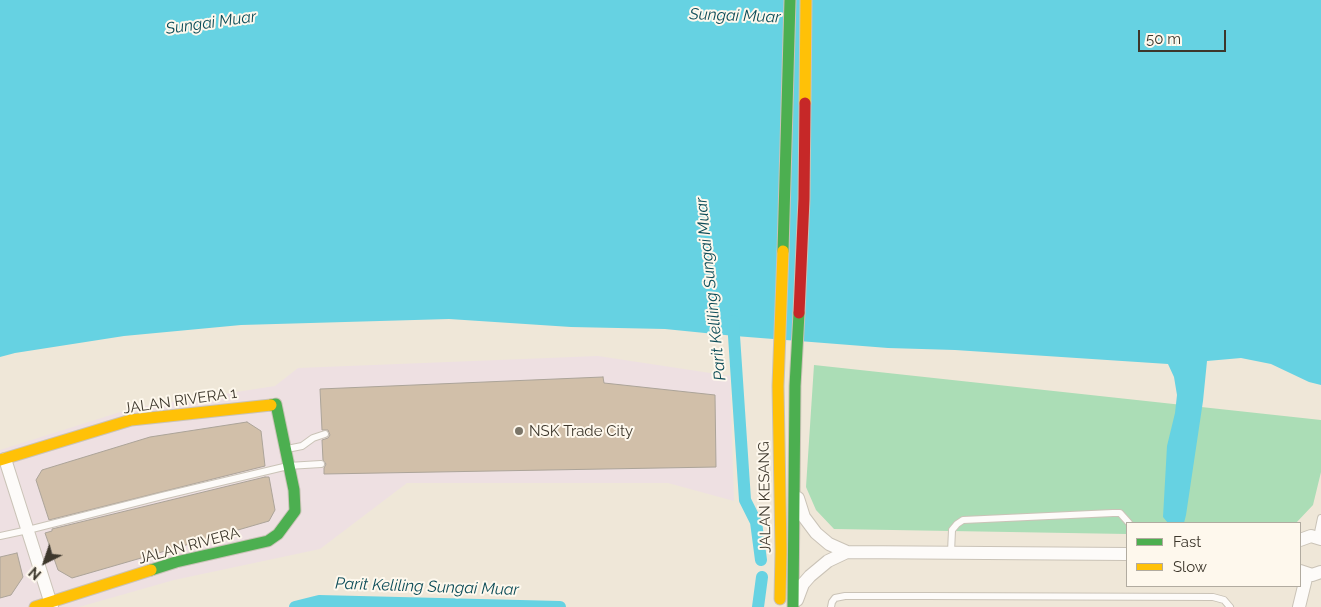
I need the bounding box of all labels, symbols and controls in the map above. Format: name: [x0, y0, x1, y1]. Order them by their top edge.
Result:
water label: Sungai Muar: [689, 5, 781, 27]
water label: Sungai Muar: [164, 7, 258, 39]
scale bar: [1141, 20, 1228, 52]
text: 50 m: [1146, 30, 1181, 48]
water label: Parit Keliling Sungai Muar: [692, 196, 730, 382]
street label: JALAN RIVERA 1: [122, 384, 238, 418]
place label: NSK Trade City: [529, 422, 633, 440]
marker: NSK Trade City: [513, 425, 525, 437]
street label: JALAN KESANG: [755, 441, 775, 553]
legend: [1126, 522, 1301, 587]
street label: JALAN RIVERA: [136, 524, 242, 568]
text: Fast: [1173, 533, 1201, 551]
north arrow: [20, 537, 70, 587]
text: Slow: [1173, 558, 1207, 576]
text: N: [26, 564, 44, 583]
water label: Parit Keliling Sungai Muar: [335, 574, 519, 600]

